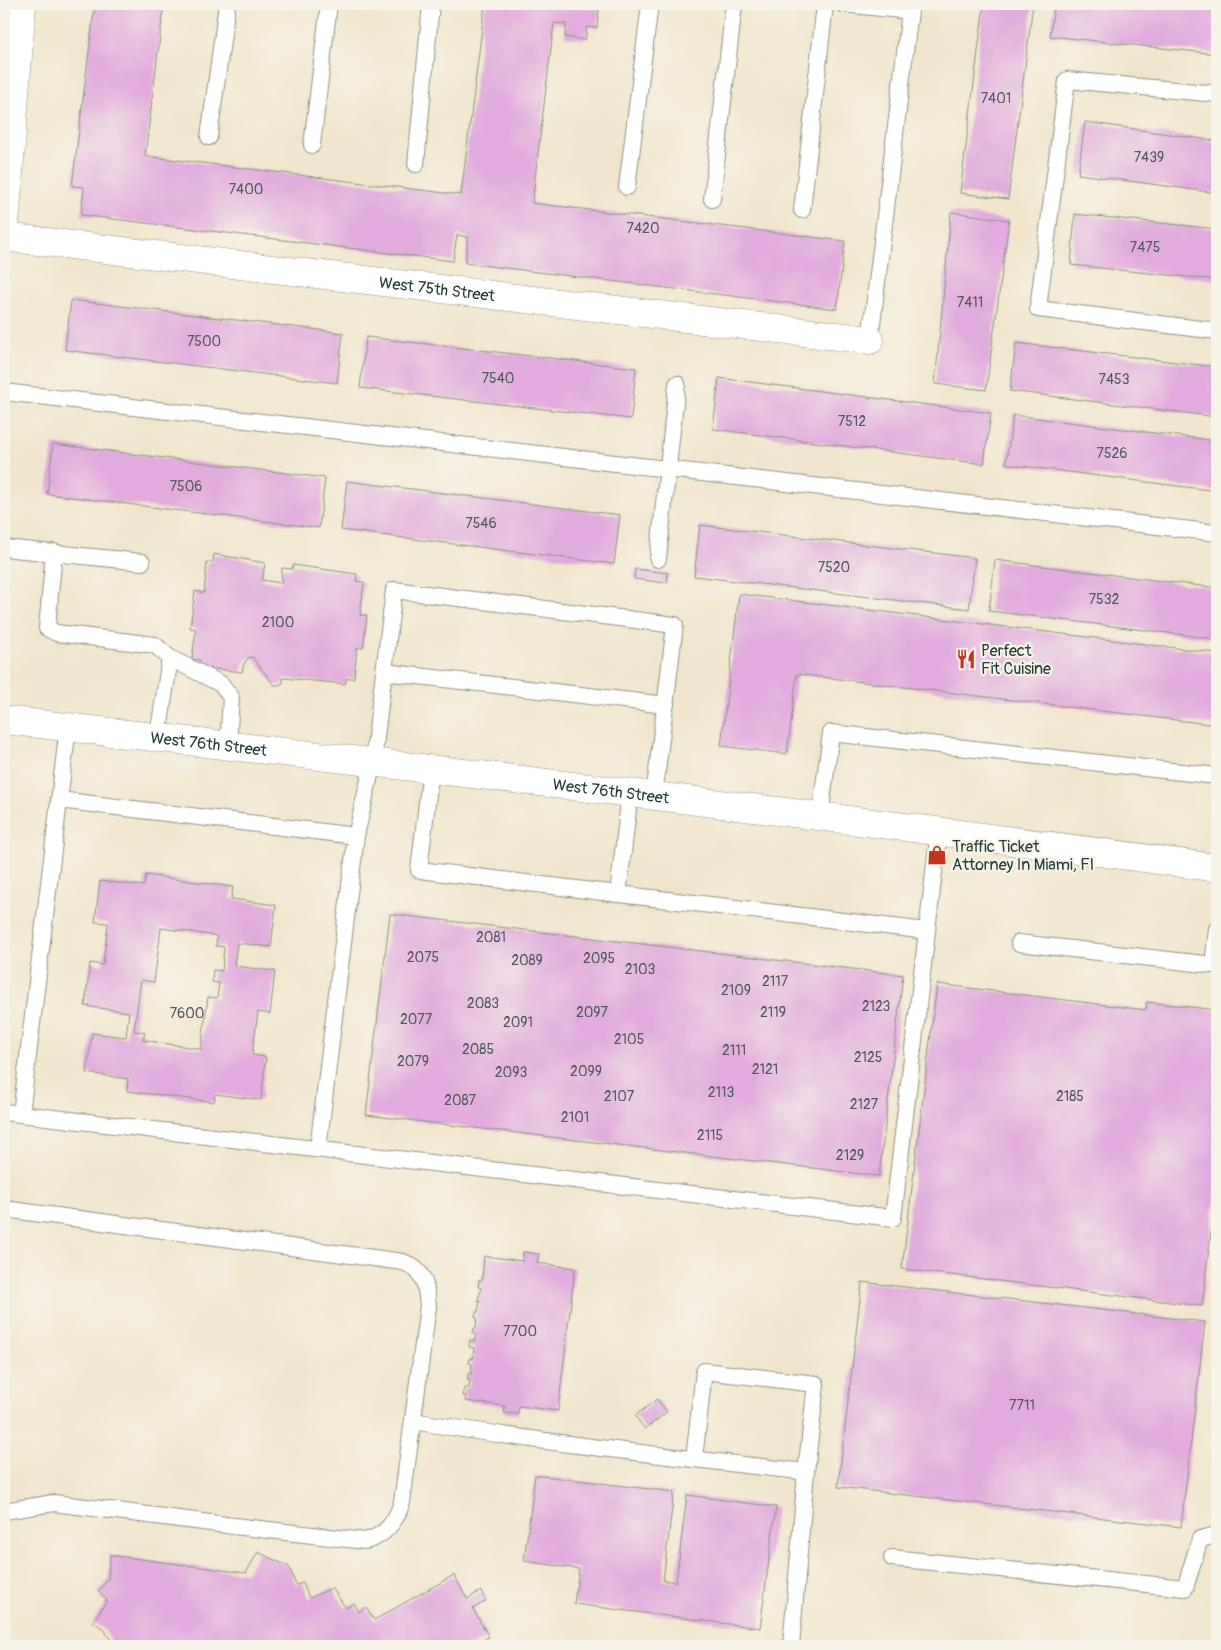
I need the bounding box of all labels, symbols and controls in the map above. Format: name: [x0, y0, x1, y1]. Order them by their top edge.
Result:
house number: 7401: [981, 90, 1011, 107]
house number: 7439: [1134, 149, 1164, 166]
house number: 7400: [229, 181, 263, 198]
house number: 7420: [627, 220, 659, 237]
house number: 7475: [1130, 239, 1160, 256]
street label: West 75th Street: [378, 273, 496, 306]
house number: 7411: [957, 294, 983, 311]
house number: 7500: [187, 333, 221, 350]
house number: 7540: [482, 370, 514, 387]
house number: 7453: [1099, 371, 1130, 388]
house number: 7512: [838, 413, 866, 430]
house number: 7526: [1097, 445, 1127, 462]
house number: 7506: [170, 478, 202, 495]
house number: 7546: [465, 515, 497, 532]
house number: 7520: [818, 559, 850, 576]
house number: 7532: [1089, 591, 1119, 608]
house number: 2100: [262, 614, 294, 631]
place label: Perfect Fit Cuisine: [981, 641, 1051, 679]
restaurant icon: Perfect Fit Cuisine: [955, 648, 977, 670]
street label: West 76th Street: [149, 728, 269, 761]
street label: West 76th Street: [551, 775, 671, 809]
place label: Traffic Ticket Attorney In Miami, Fl: [952, 837, 1094, 875]
shop icon: Traffic Ticket Attorney In Miami, Fl: [926, 844, 948, 866]
house number: 2081: [476, 929, 506, 946]
house number: 2075: [407, 949, 439, 966]
house number: 2095: [583, 950, 615, 967]
house number: 2089: [511, 952, 543, 969]
house number: 2103: [625, 961, 656, 978]
house number: 2117: [762, 973, 789, 990]
house number: 2109: [721, 982, 751, 999]
house number: 2083: [467, 995, 499, 1012]
house number: 2123: [862, 998, 890, 1015]
house number: 2097: [576, 1004, 609, 1021]
house number: 2119: [760, 1004, 786, 1021]
house number: 7600: [170, 1005, 204, 1022]
house number: 2077: [400, 1011, 433, 1028]
house number: 2091: [503, 1014, 533, 1031]
house number: 2105: [614, 1031, 644, 1048]
house number: 2085: [462, 1041, 494, 1058]
house number: 2111: [722, 1042, 746, 1059]
house number: 2125: [854, 1049, 882, 1066]
house number: 2079: [397, 1053, 429, 1070]
house number: 2121: [752, 1061, 778, 1078]
house number: 2099: [570, 1063, 602, 1080]
house number: 2093: [495, 1064, 527, 1081]
house number: 2113: [708, 1084, 734, 1101]
house number: 2107: [604, 1088, 635, 1105]
house number: 2185: [1056, 1088, 1084, 1105]
house number: 2087: [444, 1092, 477, 1109]
house number: 2127: [850, 1096, 879, 1113]
house number: 2101: [561, 1109, 589, 1126]
house number: 2115: [697, 1127, 723, 1144]
house number: 2129: [836, 1147, 864, 1164]
house number: 7700: [503, 1323, 537, 1340]
house number: 7711: [1009, 1397, 1035, 1414]

